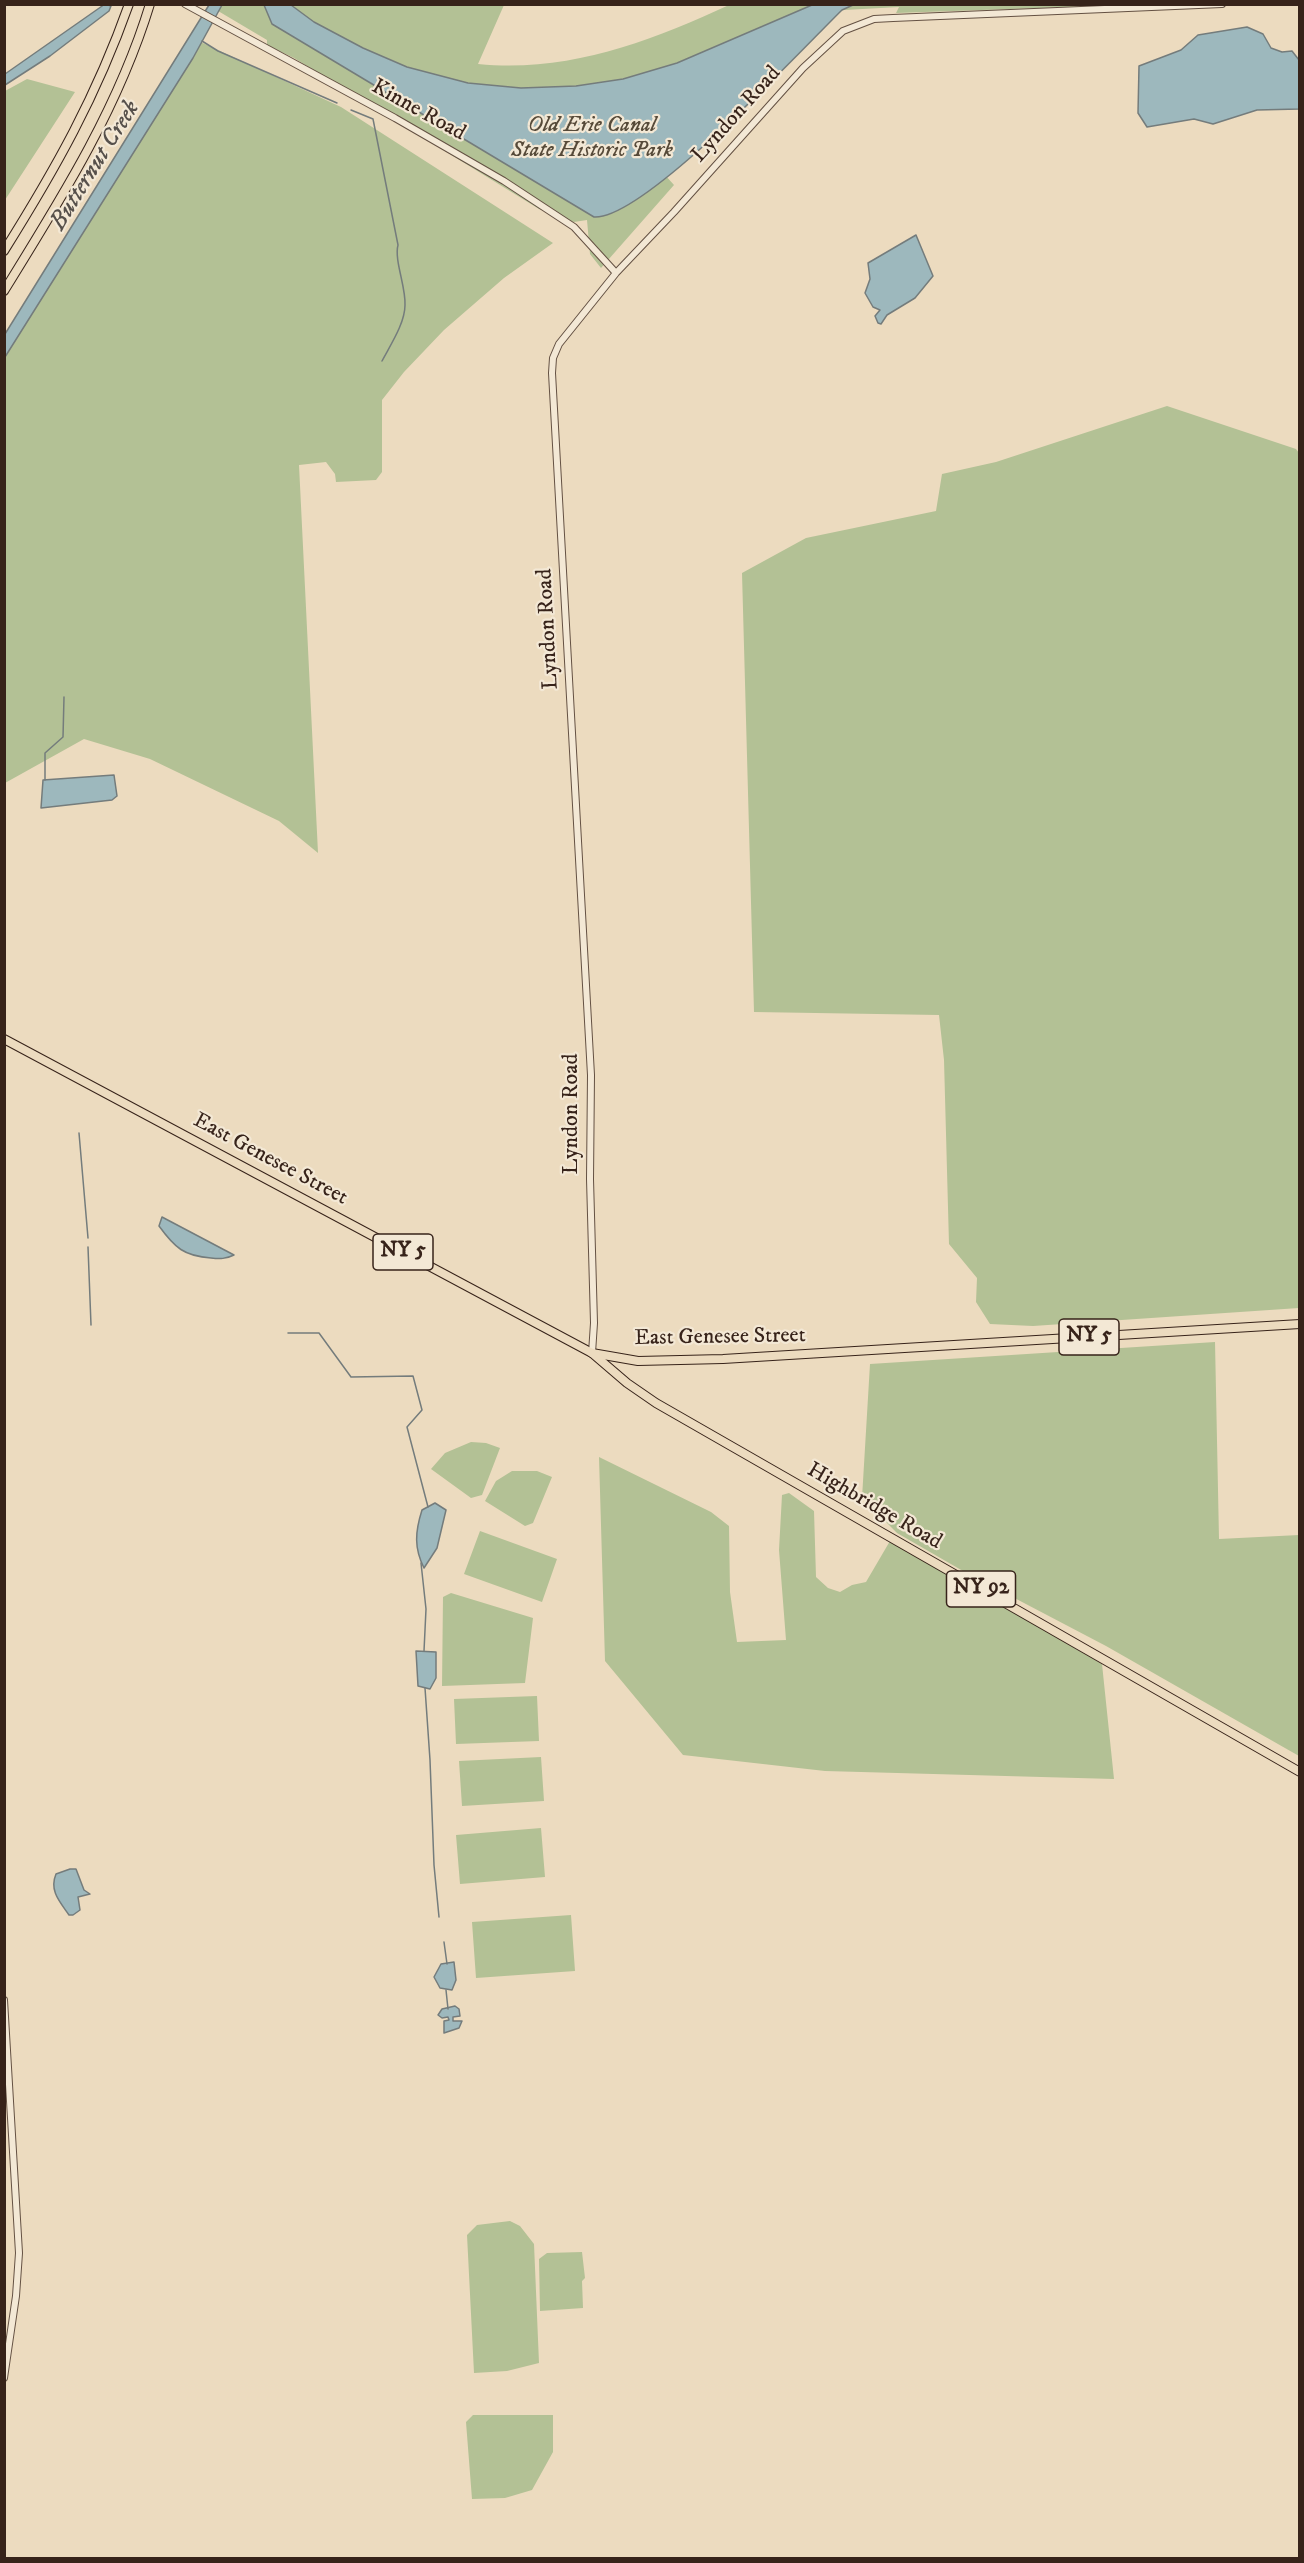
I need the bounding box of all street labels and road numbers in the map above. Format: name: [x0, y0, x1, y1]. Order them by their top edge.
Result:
street label: Lyndon Road: [687, 61, 787, 169]
street label: Kinne Road: [366, 74, 470, 148]
street label: Lyndon Road: [533, 568, 565, 690]
street label: Lyndon Road: [559, 1054, 585, 1174]
street label: East Genesee Street: [188, 1108, 352, 1212]
road number: NY 5: [373, 1234, 433, 1270]
road number: NY 5: [1059, 1319, 1119, 1355]
street label: East Genesee Street: [634, 1323, 806, 1353]
street label: Highbridge Road: [802, 1458, 946, 1556]
road number: NY 92: [946, 1571, 1016, 1607]

